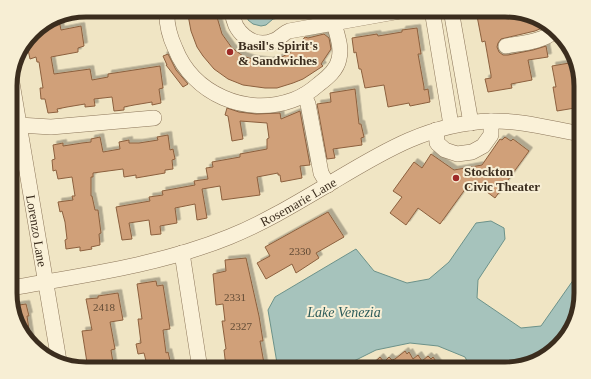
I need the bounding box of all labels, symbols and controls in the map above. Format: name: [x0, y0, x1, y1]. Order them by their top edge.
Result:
place label: Basil's Spirit's & Sandwiches: [238, 38, 318, 68]
marker: Basil's Spirit's & Sandwiches: [225, 47, 235, 57]
place label: Stockton Civic Theater: [464, 164, 540, 194]
marker: Stockton Civic Theater: [451, 173, 461, 183]
street label: Rosemarie Lane: [258, 174, 339, 229]
street label: Lorenzo Lane: [23, 194, 50, 268]
house number: 2330: [289, 245, 312, 257]
house number: 2331: [224, 291, 246, 303]
house number: 2418: [93, 301, 116, 313]
water label: Lake Venezia: [306, 305, 381, 320]
house number: 2327: [230, 320, 253, 332]

